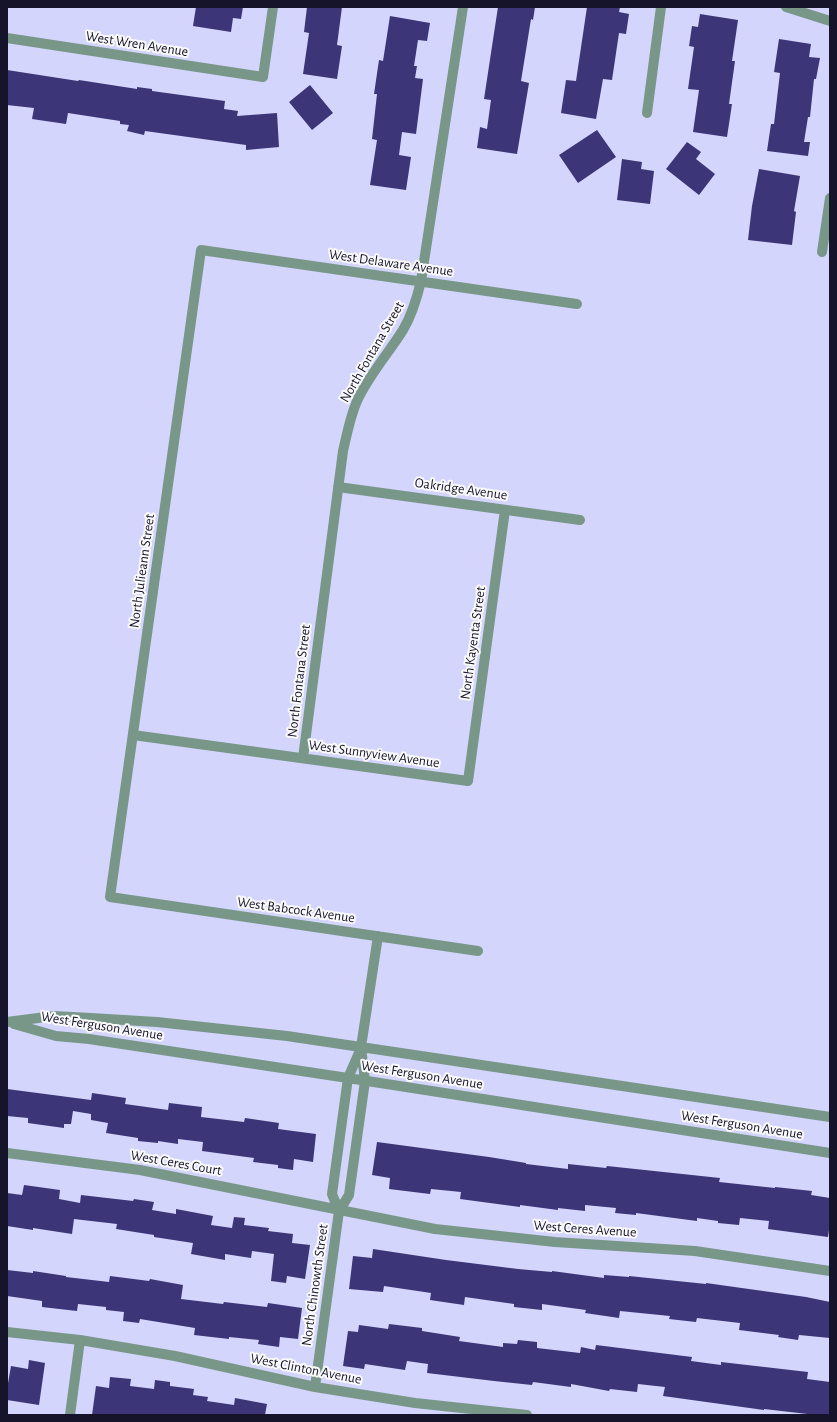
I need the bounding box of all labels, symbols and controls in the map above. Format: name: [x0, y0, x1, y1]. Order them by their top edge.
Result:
street label: West Wren Avenue: [85, 28, 189, 60]
street label: West Delaware Avenue: [328, 246, 454, 280]
street label: North Fontana Street: [336, 298, 408, 406]
street label: Oakridge Avenue: [414, 474, 508, 504]
street label: North Julieann Street: [126, 513, 158, 629]
street label: North Kayenta Street: [457, 585, 489, 701]
street label: North Fontana Street: [284, 623, 314, 739]
street label: West Sunnyview Avenue: [307, 736, 441, 772]
street label: West Babcock Avenue: [236, 893, 356, 927]
street label: West Ferguson Avenue: [40, 1008, 164, 1044]
street label: West Ferguson Avenue: [360, 1057, 484, 1093]
street label: West Ferguson Avenue: [680, 1107, 804, 1143]
street label: West Ceres Court: [129, 1147, 223, 1179]
street label: West Ceres Avenue: [533, 1217, 637, 1241]
street label: North Chinowth Street: [298, 1223, 332, 1347]
street label: West Clinton Avenue: [249, 1350, 363, 1388]

